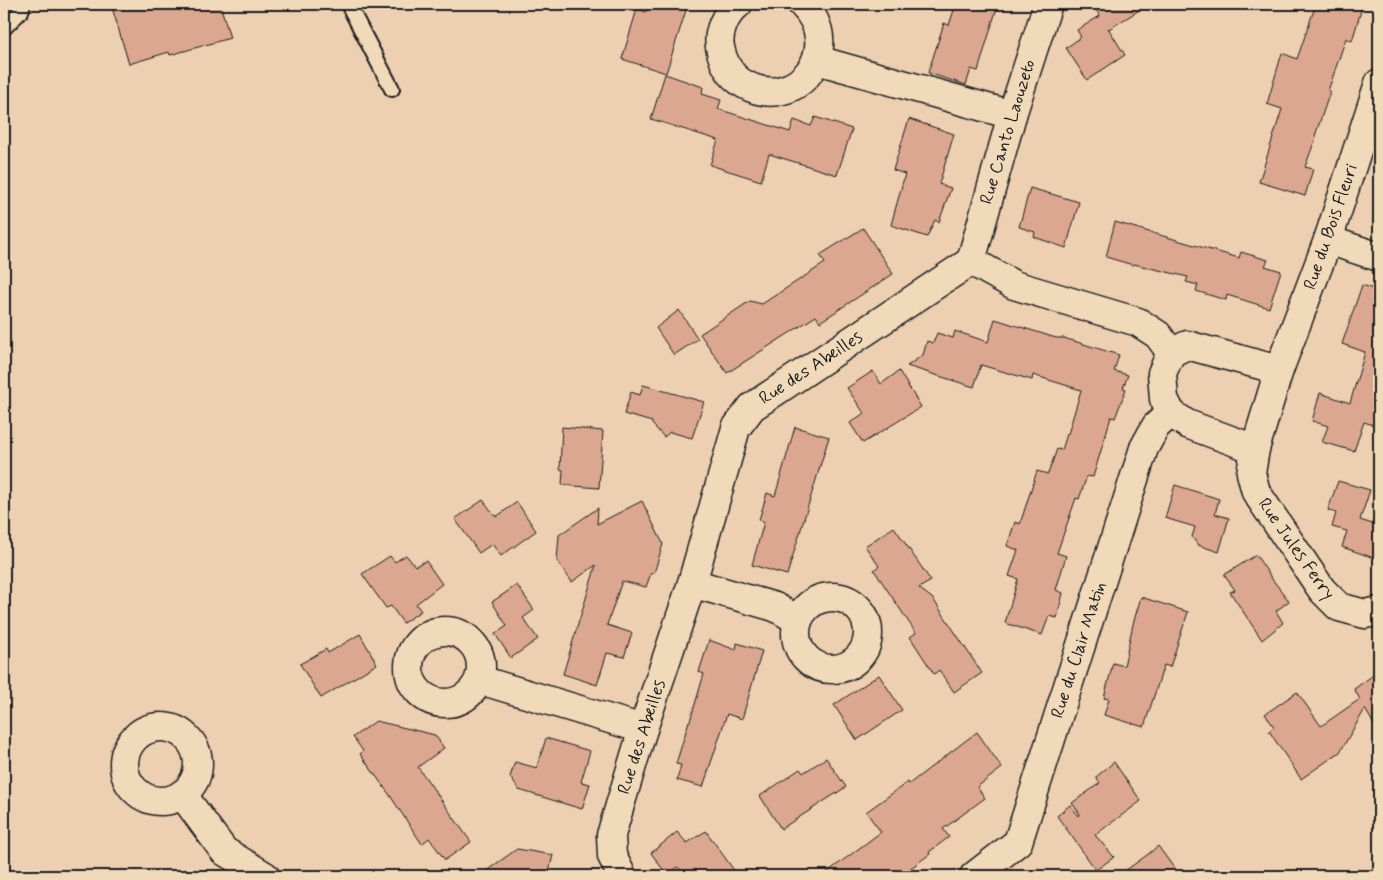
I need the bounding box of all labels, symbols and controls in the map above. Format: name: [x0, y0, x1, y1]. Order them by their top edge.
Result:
street label: Rue Canto Laouzeto: [975, 57, 1041, 207]
street label: Rue du Bois Fleuri: [1298, 161, 1364, 293]
street label: Rue des Abeilles: [754, 325, 868, 411]
street label: Rue Jules Ferry: [1252, 493, 1340, 605]
street label: Rue du Clair Matin: [1046, 578, 1112, 722]
street label: Rue des Abeilles: [612, 677, 672, 797]

